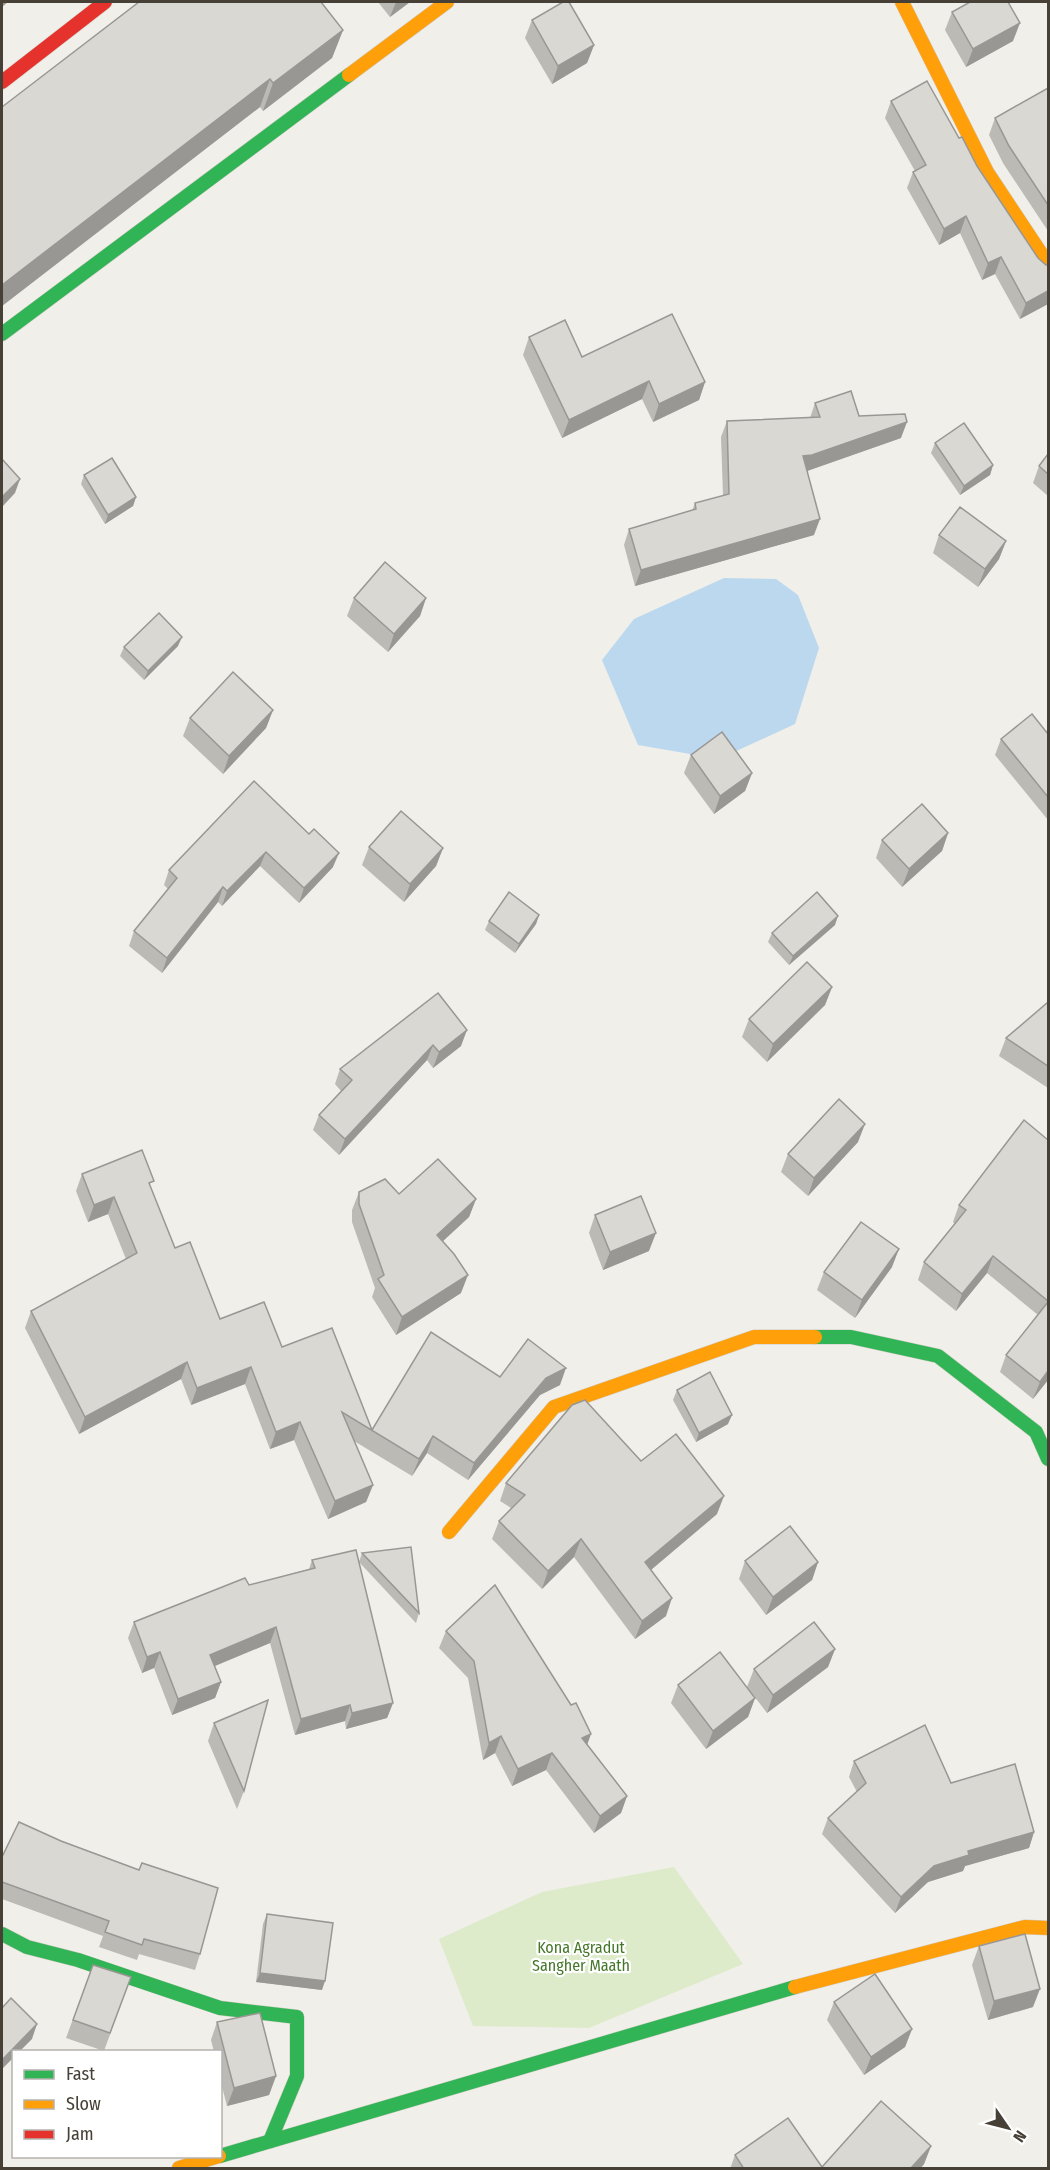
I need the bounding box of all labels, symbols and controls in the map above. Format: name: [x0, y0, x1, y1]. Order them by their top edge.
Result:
park label: Kona Agradut Sangher Maath: [532, 1938, 630, 1975]
legend: [12, 2050, 222, 2158]
text: Fast: [66, 2063, 95, 2085]
text: Slow: [66, 2093, 101, 2115]
north arrow: [978, 2098, 1038, 2158]
text: Jam: [66, 2123, 94, 2145]
text: N: [1009, 2127, 1030, 2146]

